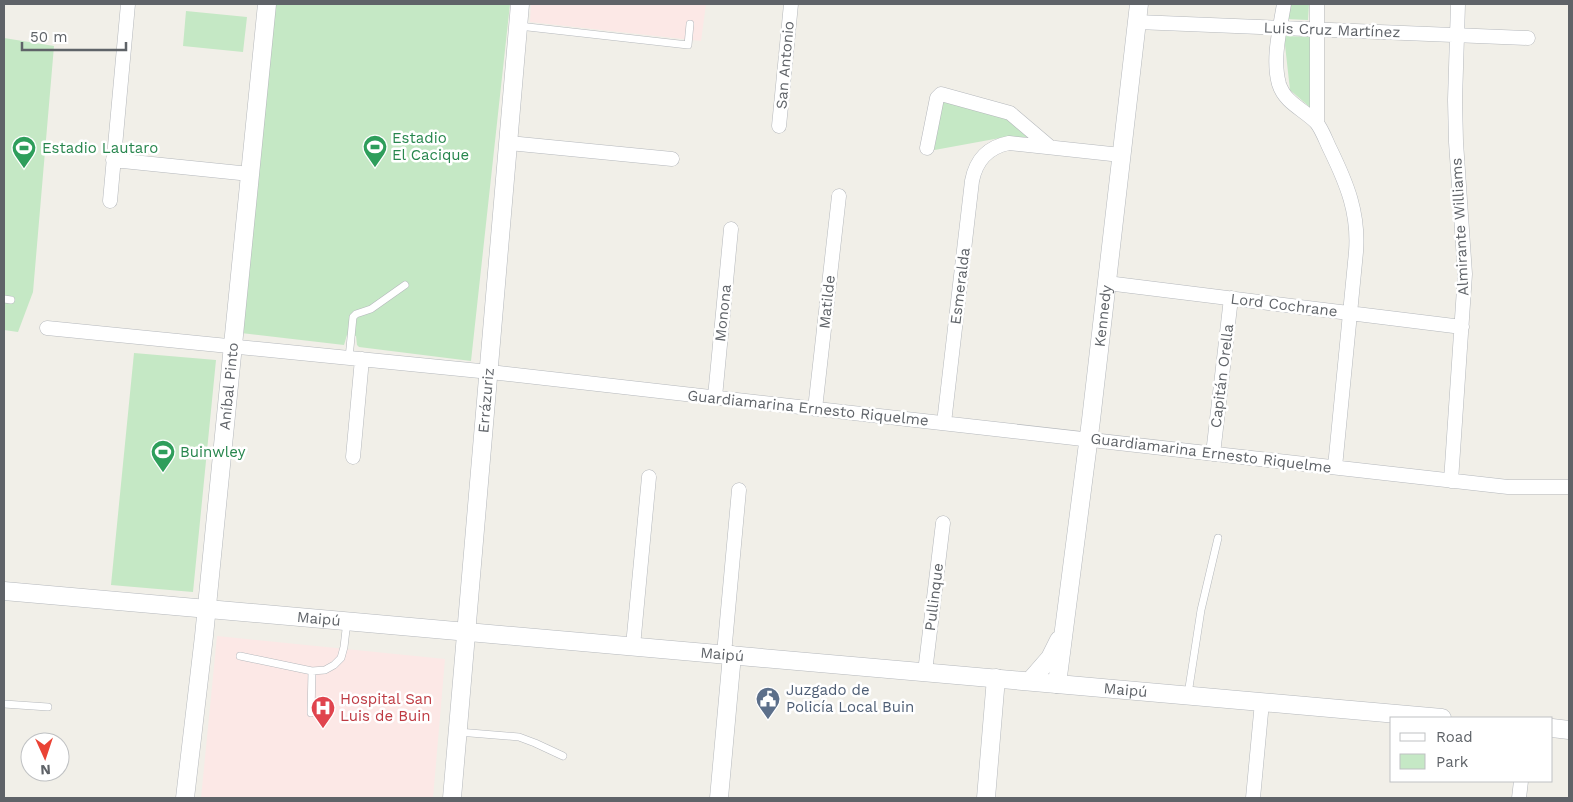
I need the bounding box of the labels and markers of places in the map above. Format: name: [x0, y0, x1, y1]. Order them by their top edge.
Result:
place label: Estadio El Cacique: [392, 129, 469, 164]
sports icon: Estadio El Cacique: [362, 134, 388, 168]
sports icon: Estadio Lautaro: [11, 135, 37, 169]
place label: Estadio Lautaro: [42, 139, 158, 157]
sports icon: Buinwley: [150, 439, 176, 473]
place label: Buinwley: [180, 443, 246, 461]
place label: Juzgado de Policía Local Buin: [786, 681, 914, 716]
public building icon: Juzgado de Policía Local Buin: [755, 686, 781, 720]
place label: Hospital San Luis de Buin: [340, 690, 432, 725]
hospital icon: Hospital San Luis de Buin: [310, 695, 336, 729]

